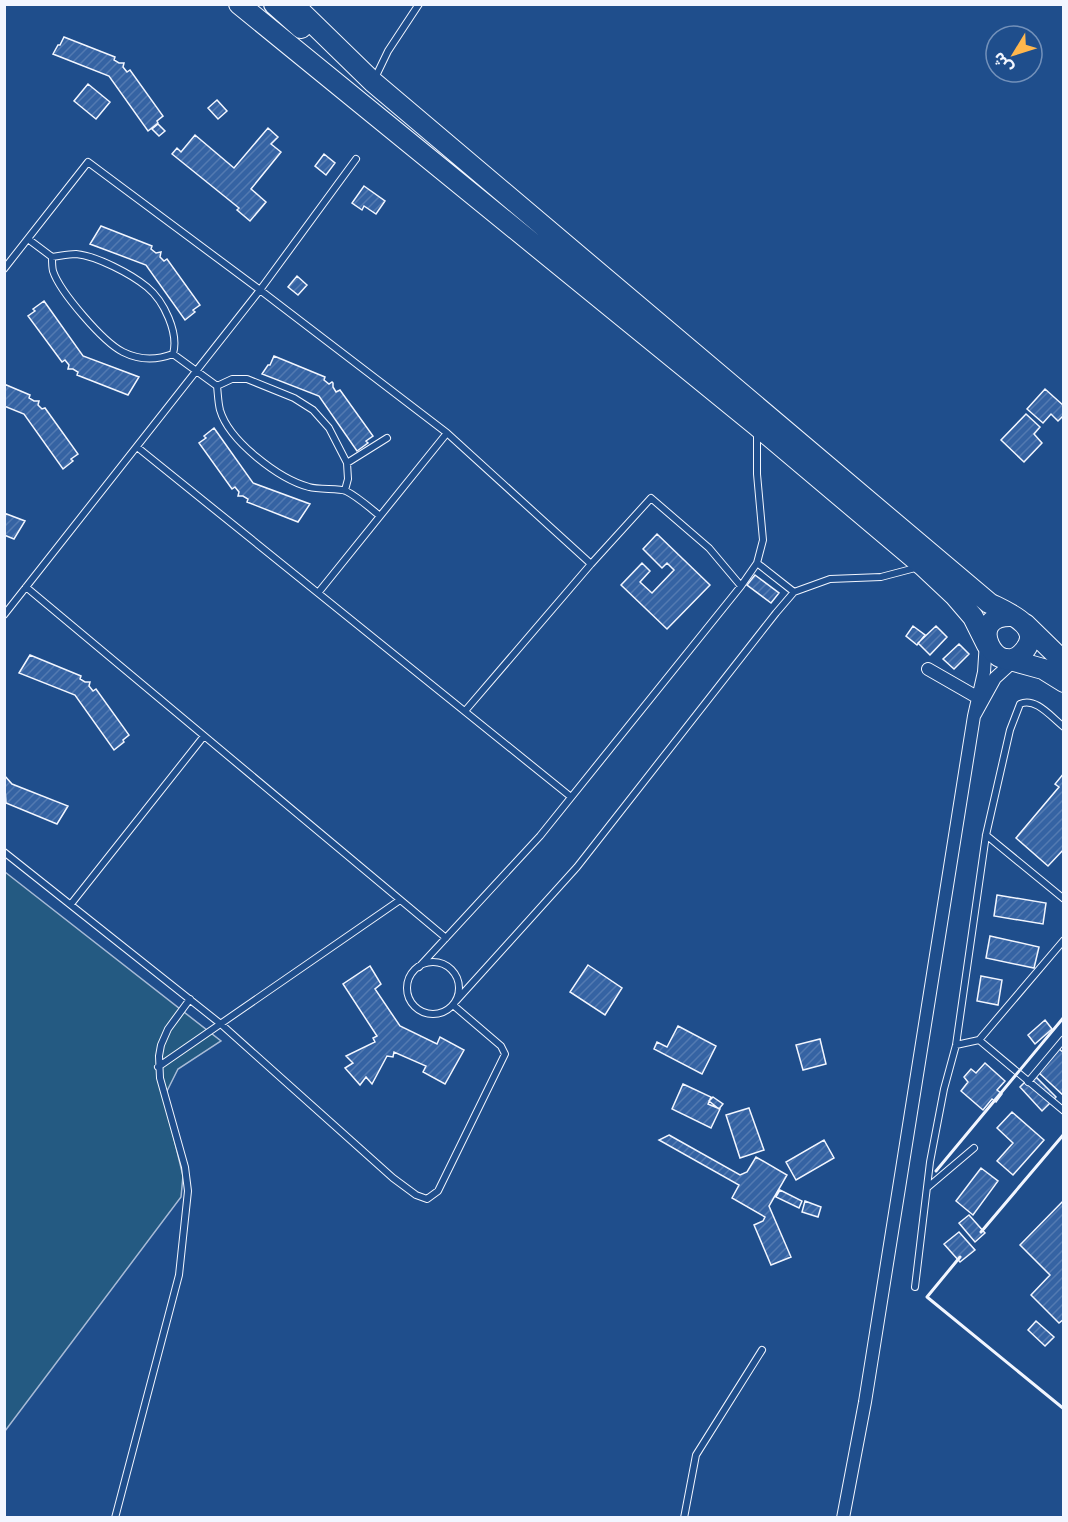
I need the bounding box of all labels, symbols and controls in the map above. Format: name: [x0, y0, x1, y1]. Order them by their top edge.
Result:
north arrow: [984, 24, 1044, 84]
text: ش: [988, 48, 1017, 77]

